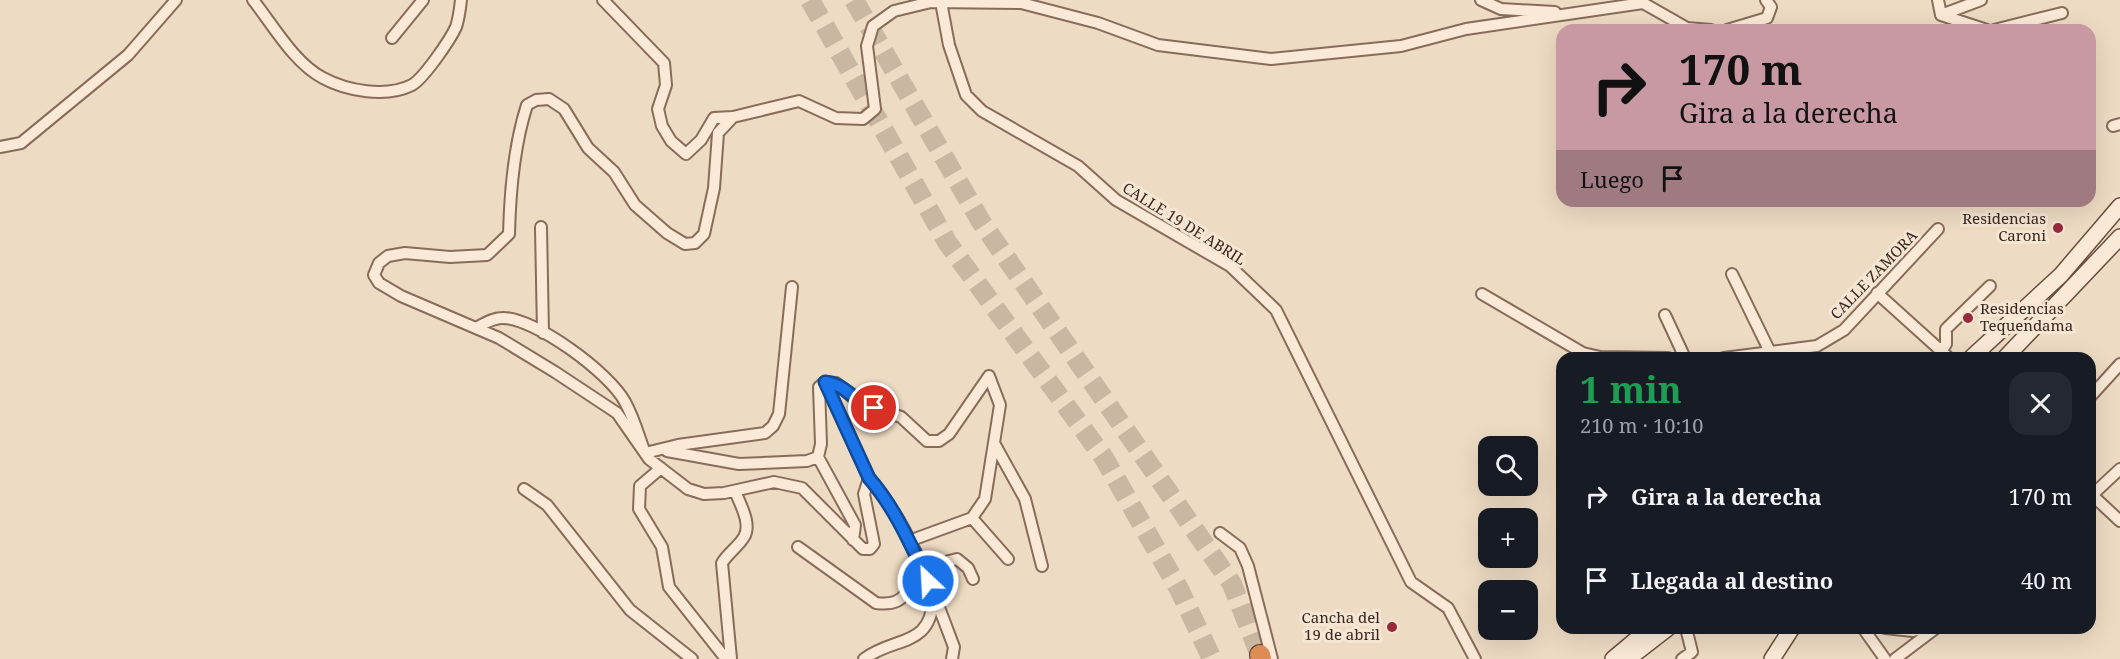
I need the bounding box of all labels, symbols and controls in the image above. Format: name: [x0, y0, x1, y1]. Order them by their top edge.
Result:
text: 170 m: [1679, 40, 1803, 97]
icon: right: [1580, 48, 1658, 126]
text: Gira a la derecha: [1679, 94, 1898, 131]
icon: arrive: [1656, 162, 1689, 195]
text: Luego: [1580, 164, 1644, 194]
street label: CALLE 19 DE ABRIL: [1119, 177, 1250, 269]
place label: Residencias Caroni: [1962, 208, 2046, 245]
marker: Residencias Caroni: [2051, 221, 2065, 235]
street label: CALLE ZAMORA: [1826, 225, 1921, 323]
place label: Residencias Tequendama: [1980, 298, 2073, 335]
marker: Residencias Tequendama: [1961, 311, 1975, 325]
text: 1 min: [1580, 365, 1682, 414]
button: close: [2009, 372, 2072, 435]
pin: [848, 382, 899, 433]
icon: arrive: [857, 391, 890, 424]
text: 210 m · 10:10: [1580, 412, 1703, 439]
map controls: [1478, 436, 1538, 640]
button: search: [1478, 436, 1538, 496]
icon: right: [1580, 480, 1613, 513]
text: Gira a la derecha: [1631, 481, 1822, 511]
text: 170 m: [2009, 481, 2072, 511]
button: +: [1478, 508, 1538, 568]
position arrow: [896, 549, 960, 613]
icon: arrive: [1580, 564, 1613, 597]
text: Llegada al destino: [1631, 565, 1833, 595]
text: 40 m: [2021, 565, 2072, 595]
button: −: [1478, 580, 1538, 640]
place label: Cancha del 19 de abril: [1302, 607, 1380, 644]
marker: Cancha del 19 de abril: [1385, 620, 1399, 634]

